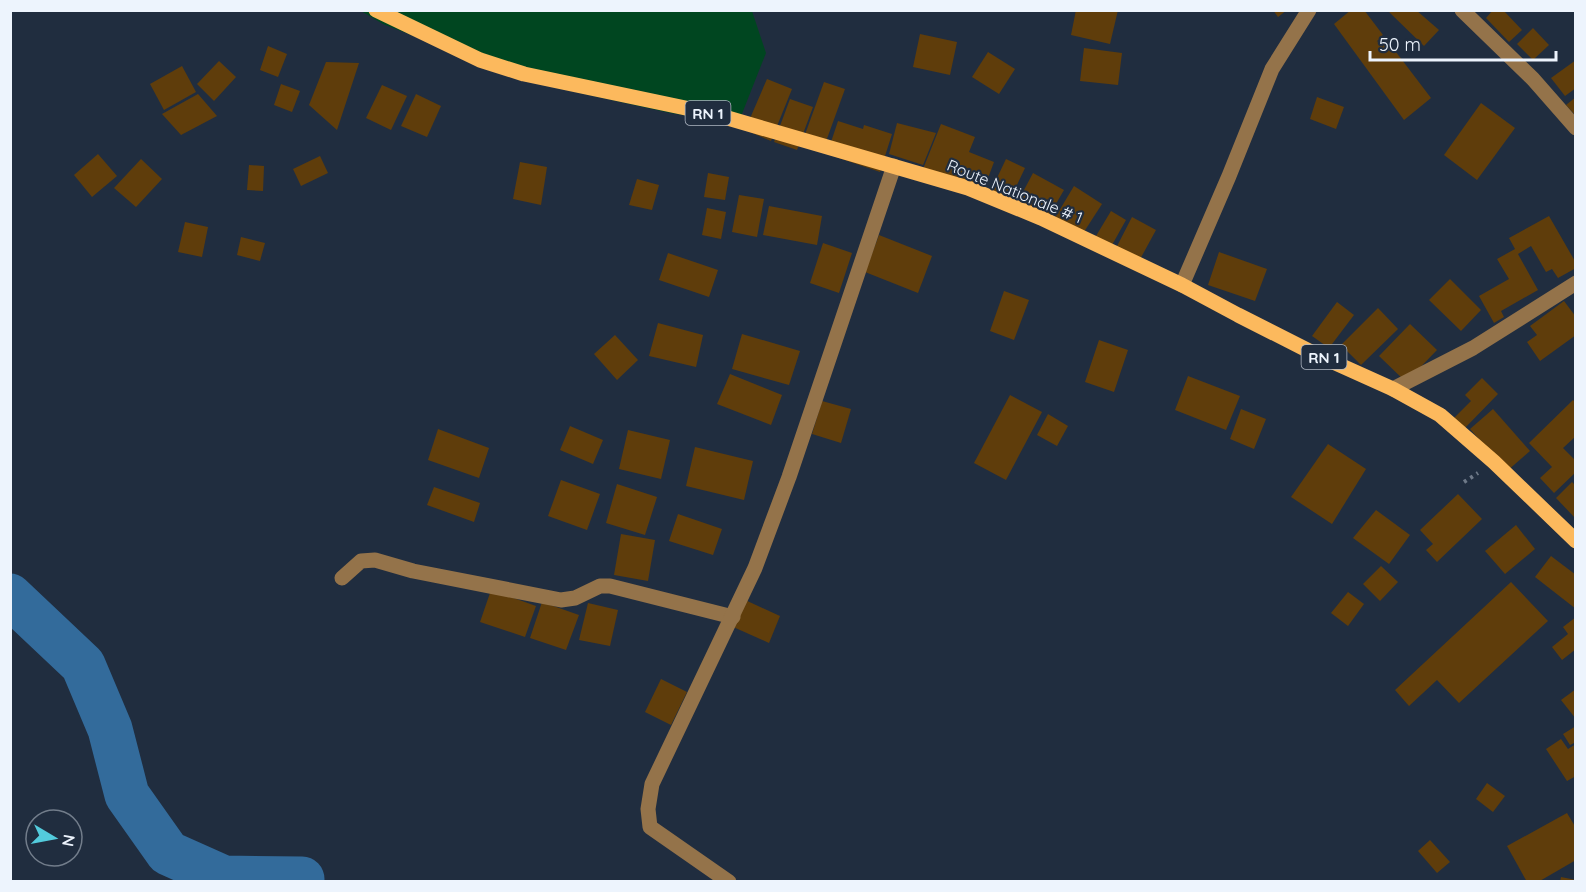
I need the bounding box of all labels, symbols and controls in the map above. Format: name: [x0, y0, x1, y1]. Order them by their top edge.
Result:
scale bar: [1370, 24, 1556, 62]
text: 50 m: [1379, 33, 1421, 56]
road number: RN 1: [686, 101, 730, 125]
street label: Route Nationale # 1: [944, 155, 1086, 227]
road number: RN 1: [1302, 345, 1346, 369]
north arrow: [24, 808, 84, 868]
text: N: [58, 833, 80, 848]

